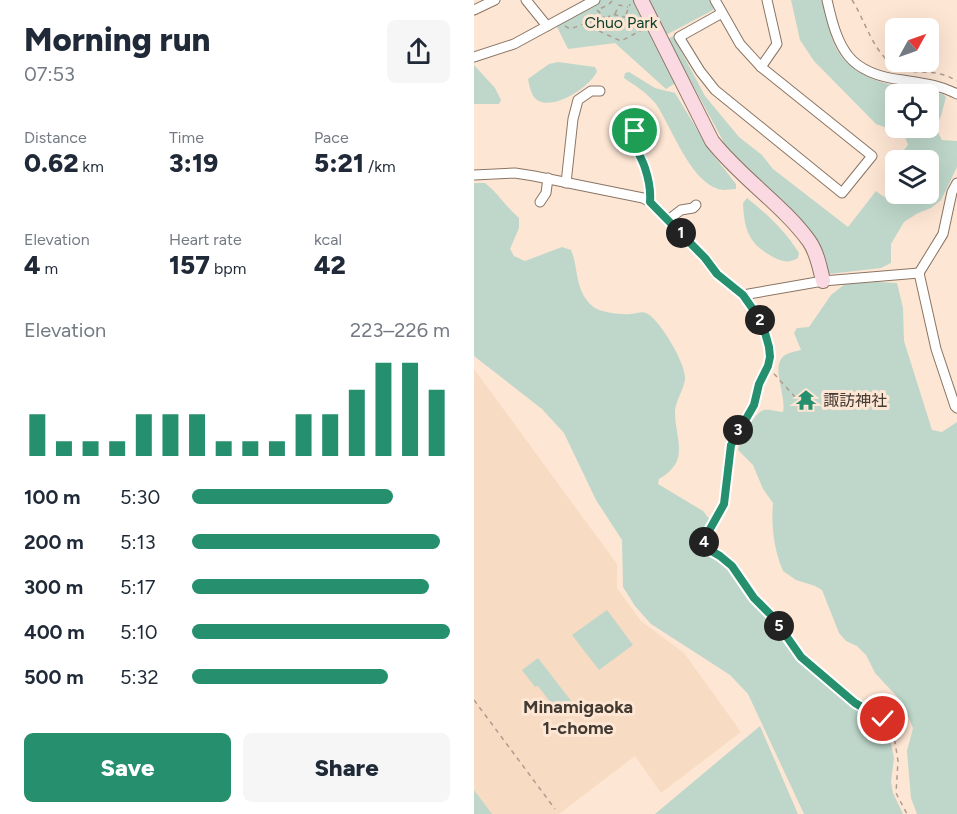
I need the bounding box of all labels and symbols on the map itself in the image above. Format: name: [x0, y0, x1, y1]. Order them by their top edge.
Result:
park label: Chuo Park: [584, 13, 658, 32]
north arrow: [885, 18, 939, 72]
pin: [609, 105, 660, 156]
pin: 1: [666, 218, 696, 248]
pin: 2: [745, 305, 775, 335]
temple icon: 諏訪神社: [794, 388, 818, 412]
place label: 諏訪神社: [823, 391, 887, 410]
pin: 3: [723, 415, 753, 445]
pin: 4: [689, 527, 719, 557]
pin: 5: [764, 611, 794, 641]
pin: [857, 693, 908, 744]
district label: Minamigaoka 1-chome: [523, 696, 633, 739]

